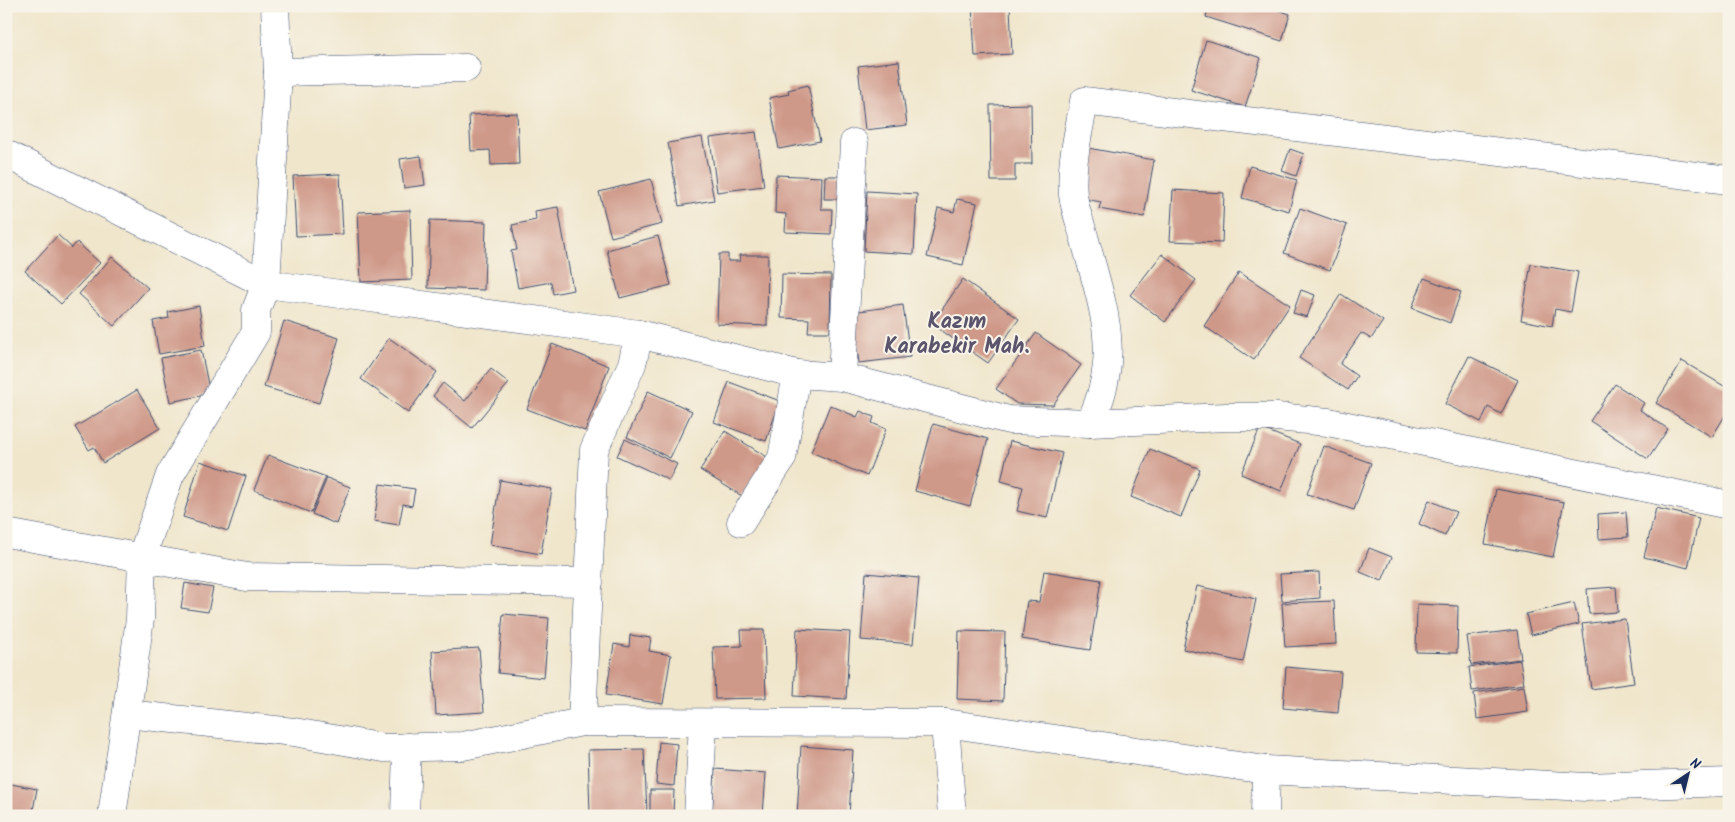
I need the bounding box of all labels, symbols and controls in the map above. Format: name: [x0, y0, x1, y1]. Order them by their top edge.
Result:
district label: Kazım Karabekir Mah.: [884, 305, 1030, 365]
north arrow: [1662, 750, 1712, 800]
text: N: [1685, 753, 1705, 776]

